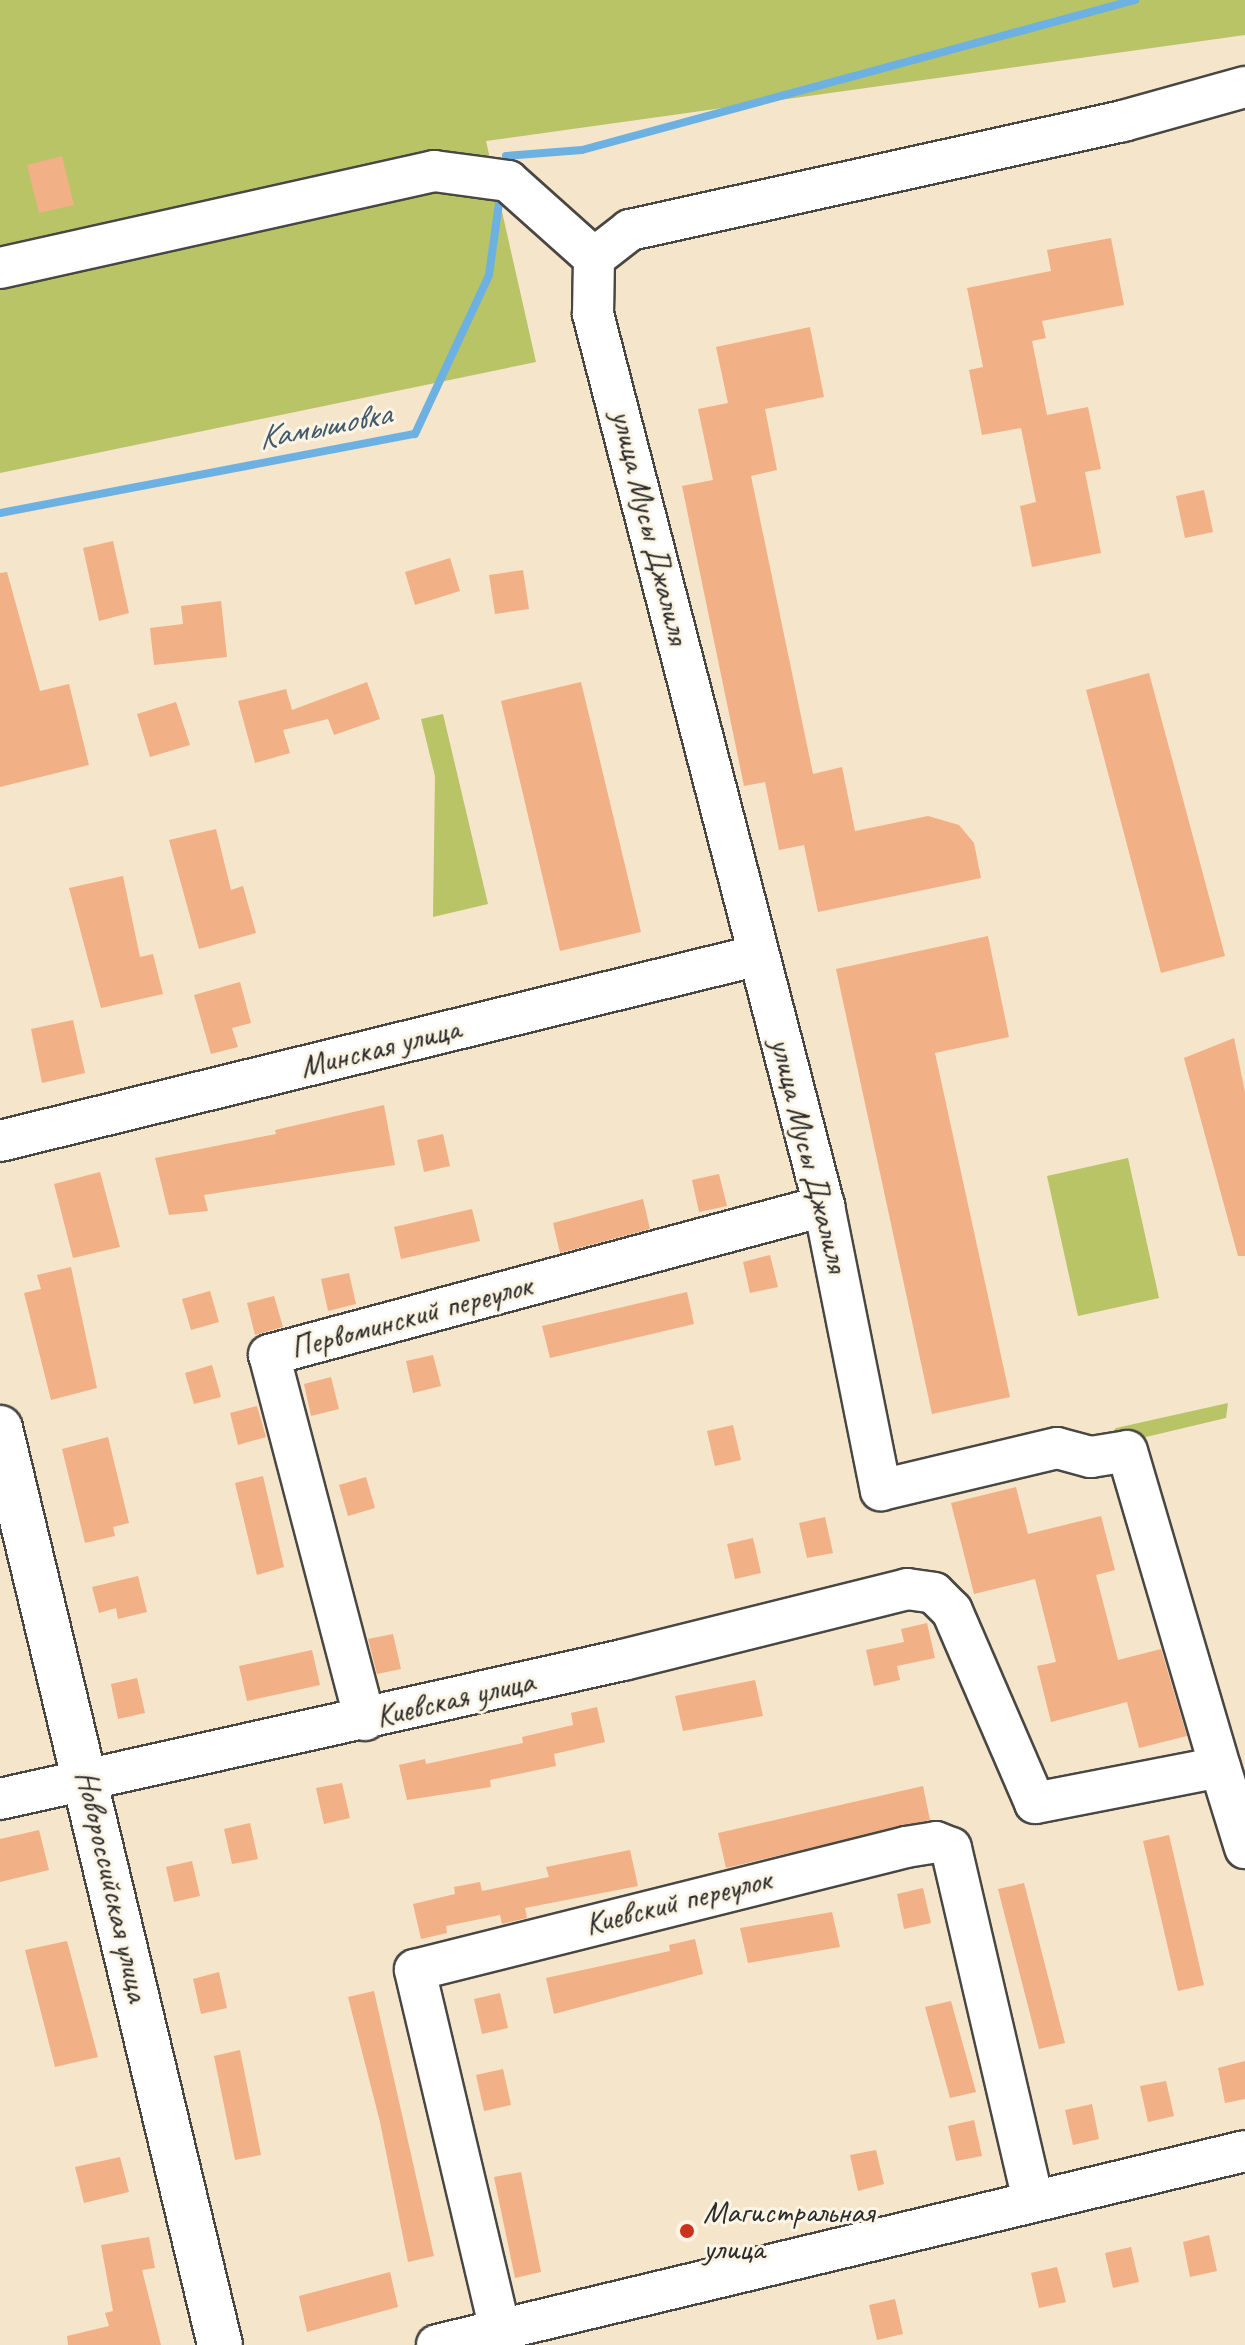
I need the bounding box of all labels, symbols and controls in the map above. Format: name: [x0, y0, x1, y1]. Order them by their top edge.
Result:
water label: Камышовка: [254, 392, 394, 458]
street label: улица Мусы Джалиля: [602, 406, 698, 648]
street label: Минская улица: [296, 1010, 464, 1086]
street label: улица Мусы Джалиля: [761, 1034, 857, 1276]
street label: Первоминский переулок: [286, 1266, 536, 1368]
street label: Киевская улица: [371, 1662, 539, 1736]
street label: Новороссийская улица: [67, 1766, 157, 2006]
street label: Киевский переулок: [581, 1860, 775, 1944]
place label: Магистральная улица: [703, 2194, 874, 2269]
marker: Магистральная улица: [678, 2222, 696, 2240]

